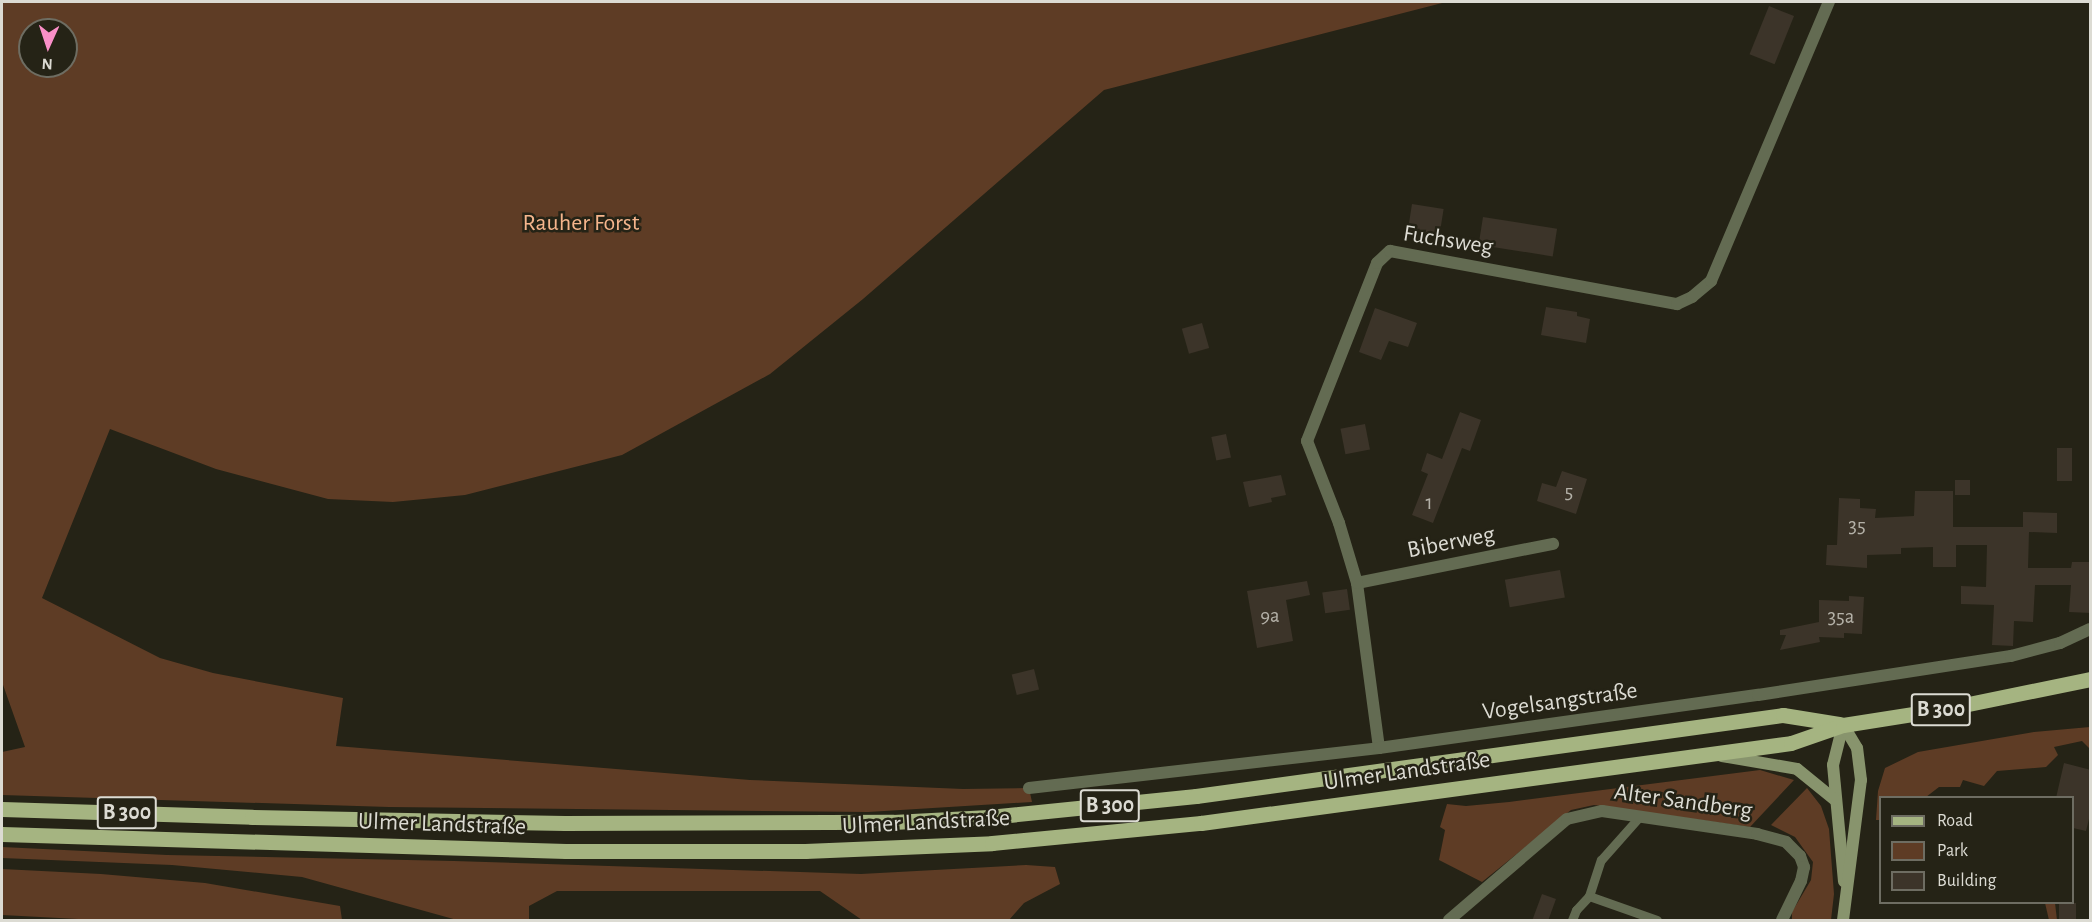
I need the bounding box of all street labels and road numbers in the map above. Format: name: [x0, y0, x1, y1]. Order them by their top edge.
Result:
street label: Fuchsweg: [1401, 220, 1495, 262]
street label: Biberweg: [1405, 520, 1497, 566]
street label: Vogelsangstraße: [1481, 677, 1639, 727]
road number: B 300: [1910, 691, 1972, 729]
street label: Ulmer Landstraße: [1322, 746, 1492, 798]
street label: Alter Sandberg: [1612, 778, 1754, 826]
road number: B 300: [1078, 787, 1142, 825]
road number: B 300: [96, 794, 158, 832]
street label: Ulmer Landstraße: [841, 804, 1011, 842]
street label: Ulmer Landstraße: [358, 808, 526, 842]

